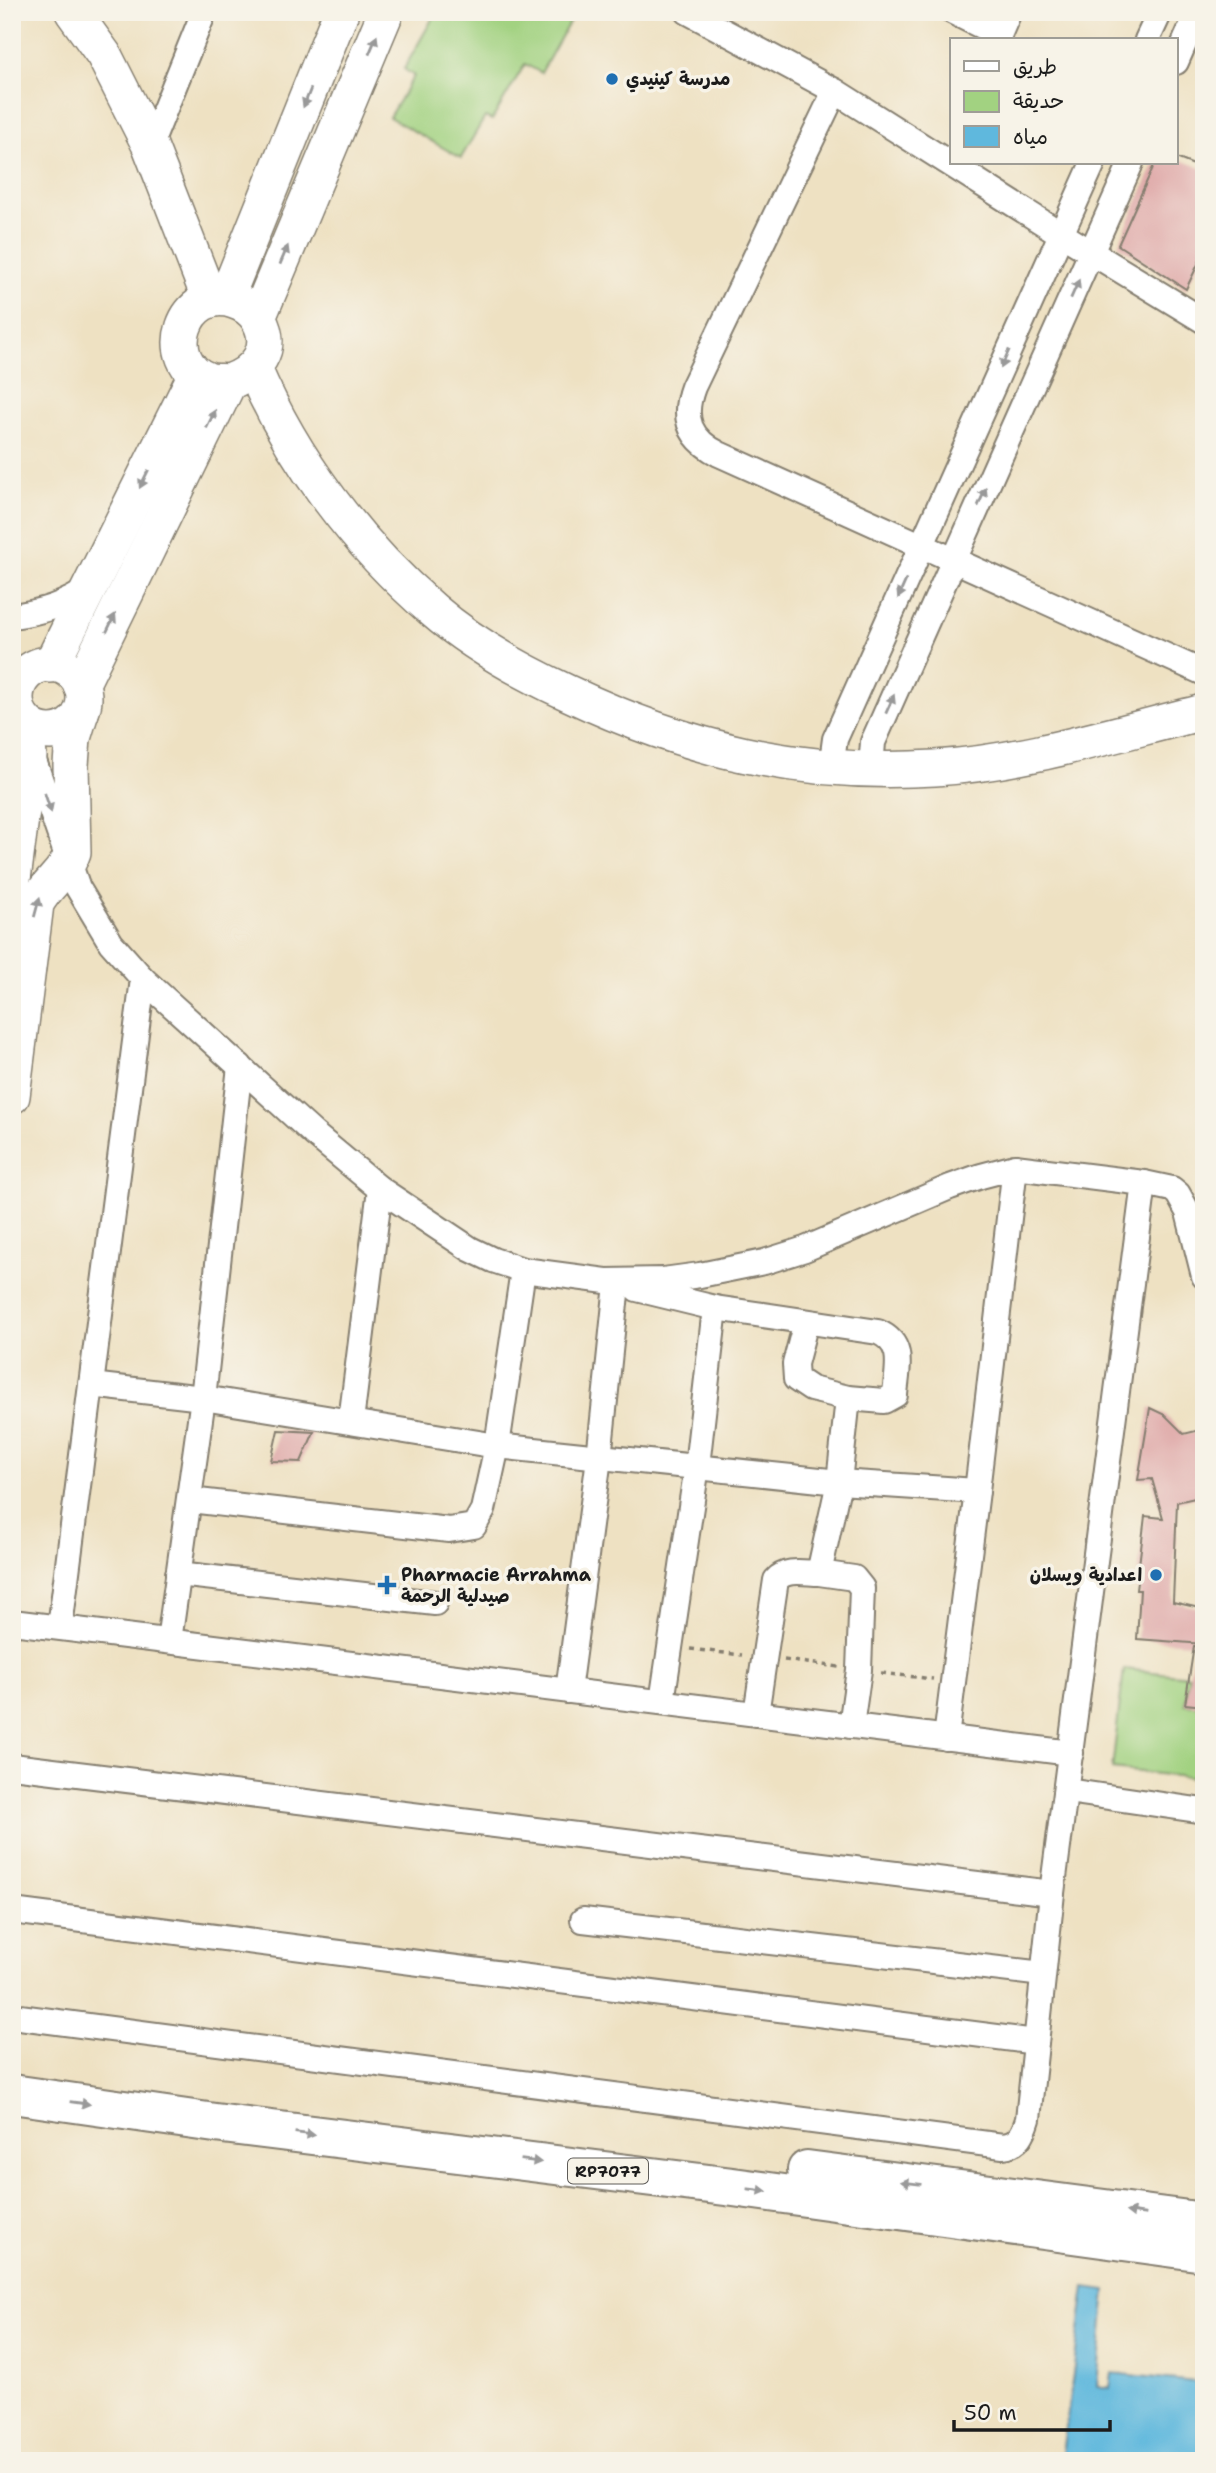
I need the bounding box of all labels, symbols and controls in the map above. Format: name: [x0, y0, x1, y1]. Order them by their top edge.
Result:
one-way arrow: [367, 34, 378, 55]
legend: [950, 38, 1178, 164]
text: طريق: [1013, 53, 1057, 81]
place label: مدرسة كينيدي: [626, 67, 730, 93]
marker: مدرسة كينيدي: [604, 71, 620, 87]
text: حديقة: [1013, 87, 1064, 115]
one-way arrow: [301, 88, 312, 109]
text: مياه: [1013, 123, 1048, 151]
one-way arrow: [279, 244, 290, 265]
one-way arrow: [1069, 279, 1081, 299]
one-way arrow: [999, 349, 1011, 369]
one-way arrow: [206, 409, 217, 429]
one-way arrow: [139, 469, 150, 489]
one-way arrow: [977, 486, 988, 507]
one-way arrow: [896, 579, 908, 599]
one-way arrow: [106, 613, 117, 633]
one-way arrow: [885, 694, 896, 715]
one-way arrow: [43, 792, 54, 813]
one-way arrow: [32, 895, 43, 917]
place label: Pharmacie Arrahma صيدلية الرحمة: [401, 1563, 592, 1608]
place label: اعدادية ويسلان: [1030, 1563, 1142, 1587]
marker: اعدادية ويسلان: [1148, 1567, 1164, 1583]
marker: Pharmacie Arrahma صيدلية الرحمة: [379, 1577, 395, 1593]
one-way arrow: [69, 2098, 91, 2109]
one-way arrow: [294, 2128, 316, 2139]
one-way arrow: [520, 2156, 542, 2167]
road number: RP7077: [568, 2158, 648, 2184]
one-way arrow: [899, 2178, 921, 2189]
one-way arrow: [746, 2185, 768, 2196]
one-way arrow: [1125, 2207, 1147, 2218]
scale bar: [954, 2389, 1109, 2433]
text: 50 m: [964, 2399, 1017, 2427]

